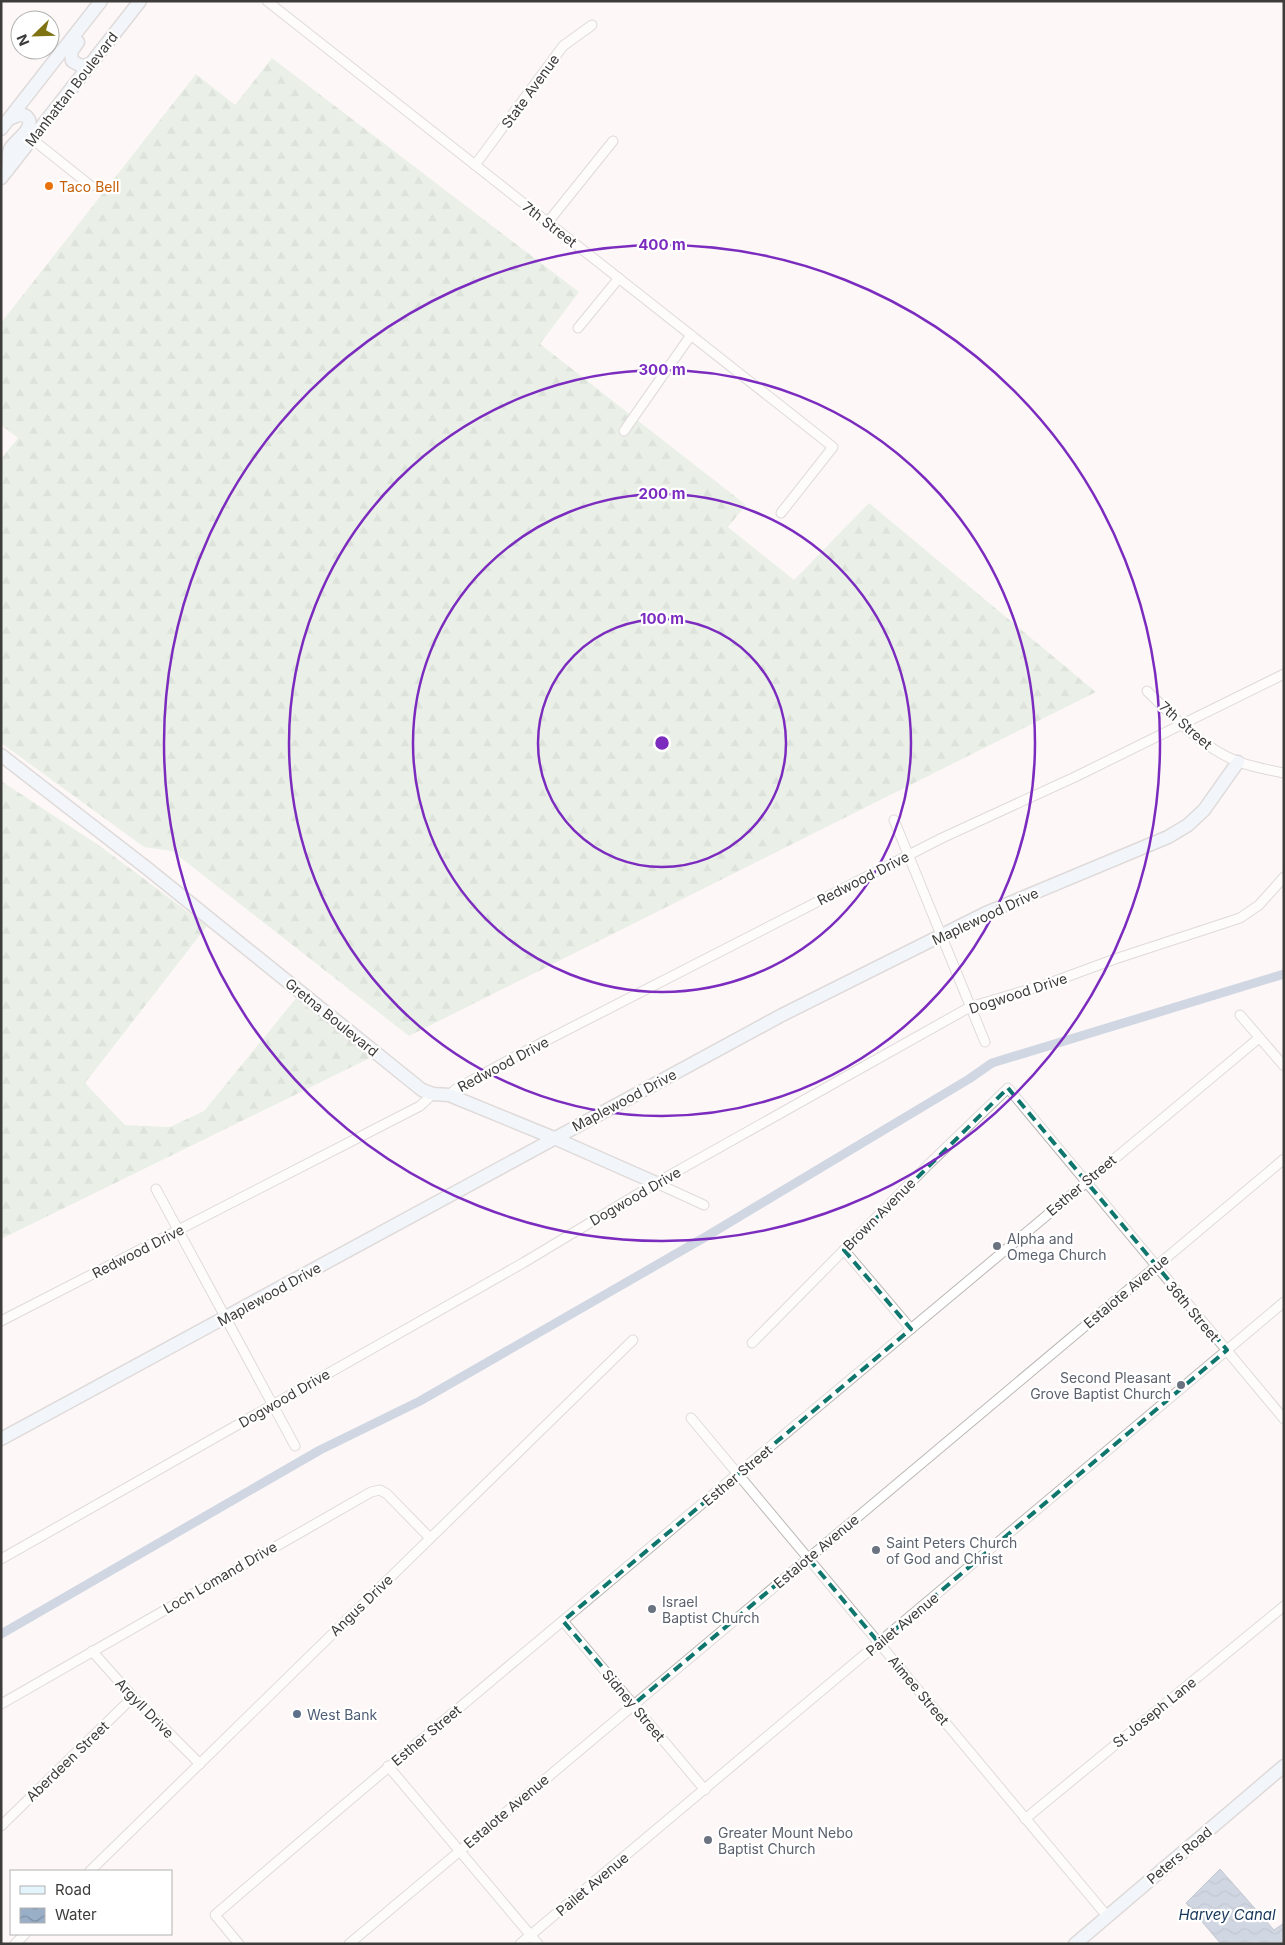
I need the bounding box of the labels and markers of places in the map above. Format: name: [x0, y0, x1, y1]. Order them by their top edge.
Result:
place label: Taco Bell: [59, 178, 119, 195]
marker: Taco Bell: [43, 180, 55, 192]
centre of rings: [653, 734, 671, 752]
place label: Alpha and Omega Church: [1007, 1230, 1107, 1263]
marker: Alpha and Omega Church: [991, 1240, 1003, 1252]
place label: Second Pleasant Grove Baptist Church: [1030, 1369, 1171, 1402]
marker: Second Pleasant Grove Baptist Church: [1175, 1379, 1187, 1391]
place label: Saint Peters Church of God and Christ: [886, 1534, 1017, 1567]
marker: Saint Peters Church of God and Christ: [870, 1544, 882, 1556]
place label: Israel Baptist Church: [662, 1593, 760, 1626]
marker: Israel Baptist Church: [646, 1603, 658, 1615]
place label: West Bank: [307, 1706, 377, 1723]
marker: West Bank: [291, 1708, 303, 1720]
place label: Greater Mount Nebo Baptist Church: [718, 1824, 853, 1857]
marker: Greater Mount Nebo Baptist Church: [702, 1834, 714, 1846]

